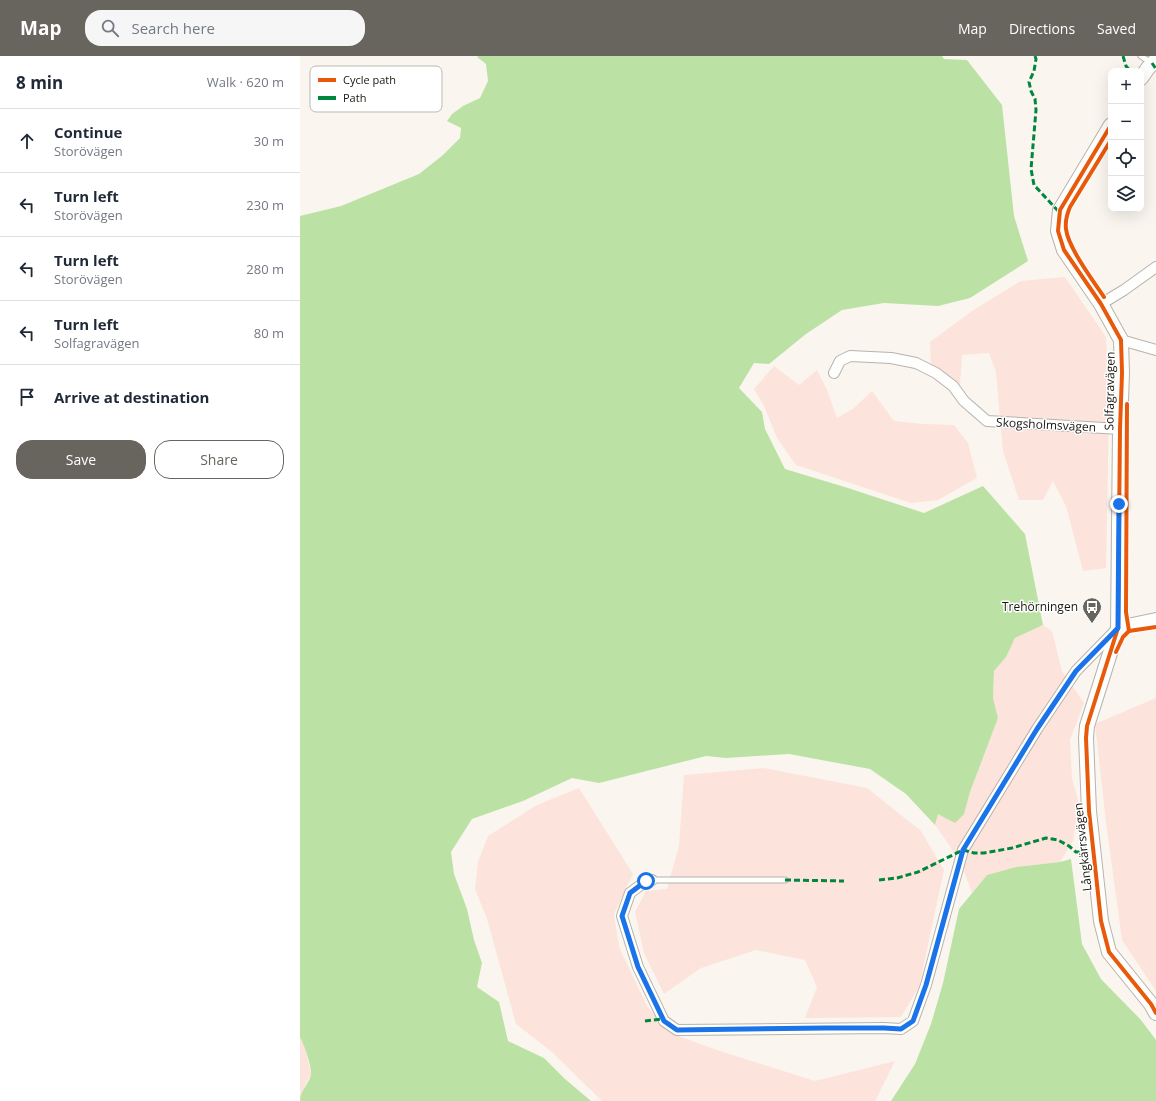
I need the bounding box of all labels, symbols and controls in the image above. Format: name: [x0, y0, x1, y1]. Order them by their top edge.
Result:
search box: [85, 10, 365, 46]
text: Map: [20, 15, 61, 41]
icon: search: [99, 17, 121, 39]
text: Search here: [131, 18, 215, 38]
text: Map: [958, 19, 987, 38]
text: Directions: [1009, 19, 1075, 38]
text: Saved: [1097, 19, 1136, 38]
legend: [310, 66, 442, 112]
map controls: [1108, 68, 1144, 212]
button: +: [1108, 68, 1144, 104]
text: 8 min: [16, 71, 63, 94]
text: Cycle path: [343, 72, 396, 87]
text: Walk · 620 m: [207, 73, 284, 91]
text: Path: [343, 90, 366, 105]
button: −: [1108, 104, 1144, 140]
text: Continue: [54, 122, 122, 142]
icon: ahead: [16, 130, 38, 152]
text: 30 m: [254, 132, 284, 150]
button: locate: [1108, 140, 1144, 176]
text: Storövägen: [54, 142, 123, 160]
button: layers: [1108, 176, 1144, 212]
text: Turn left: [54, 186, 119, 206]
icon: left: [16, 194, 38, 216]
text: 230 m: [246, 196, 284, 214]
text: Storövägen: [54, 206, 123, 224]
text: Turn left: [54, 250, 119, 270]
icon: left: [16, 258, 38, 280]
text: 280 m: [246, 260, 284, 278]
text: Storövägen: [54, 270, 123, 288]
text: Turn left: [54, 314, 119, 334]
icon: left: [16, 322, 38, 344]
text: 80 m: [254, 324, 284, 342]
text: Solfagravägen: [54, 334, 139, 352]
street label: Solfagravägen: [1100, 351, 1119, 431]
icon: arrive: [16, 386, 38, 408]
text: Arrive at destination: [54, 387, 209, 407]
street label: Skogsholmsvägen: [996, 413, 1096, 436]
button: Save: [16, 440, 146, 479]
button: Share: [154, 440, 284, 479]
route end: [1110, 495, 1128, 513]
bus stop icon: Trehörningen: [1081, 596, 1103, 624]
place label: Trehörningen: [1002, 598, 1078, 615]
street label: Långkärrsvägen: [1069, 802, 1096, 892]
route start: [637, 872, 655, 890]

